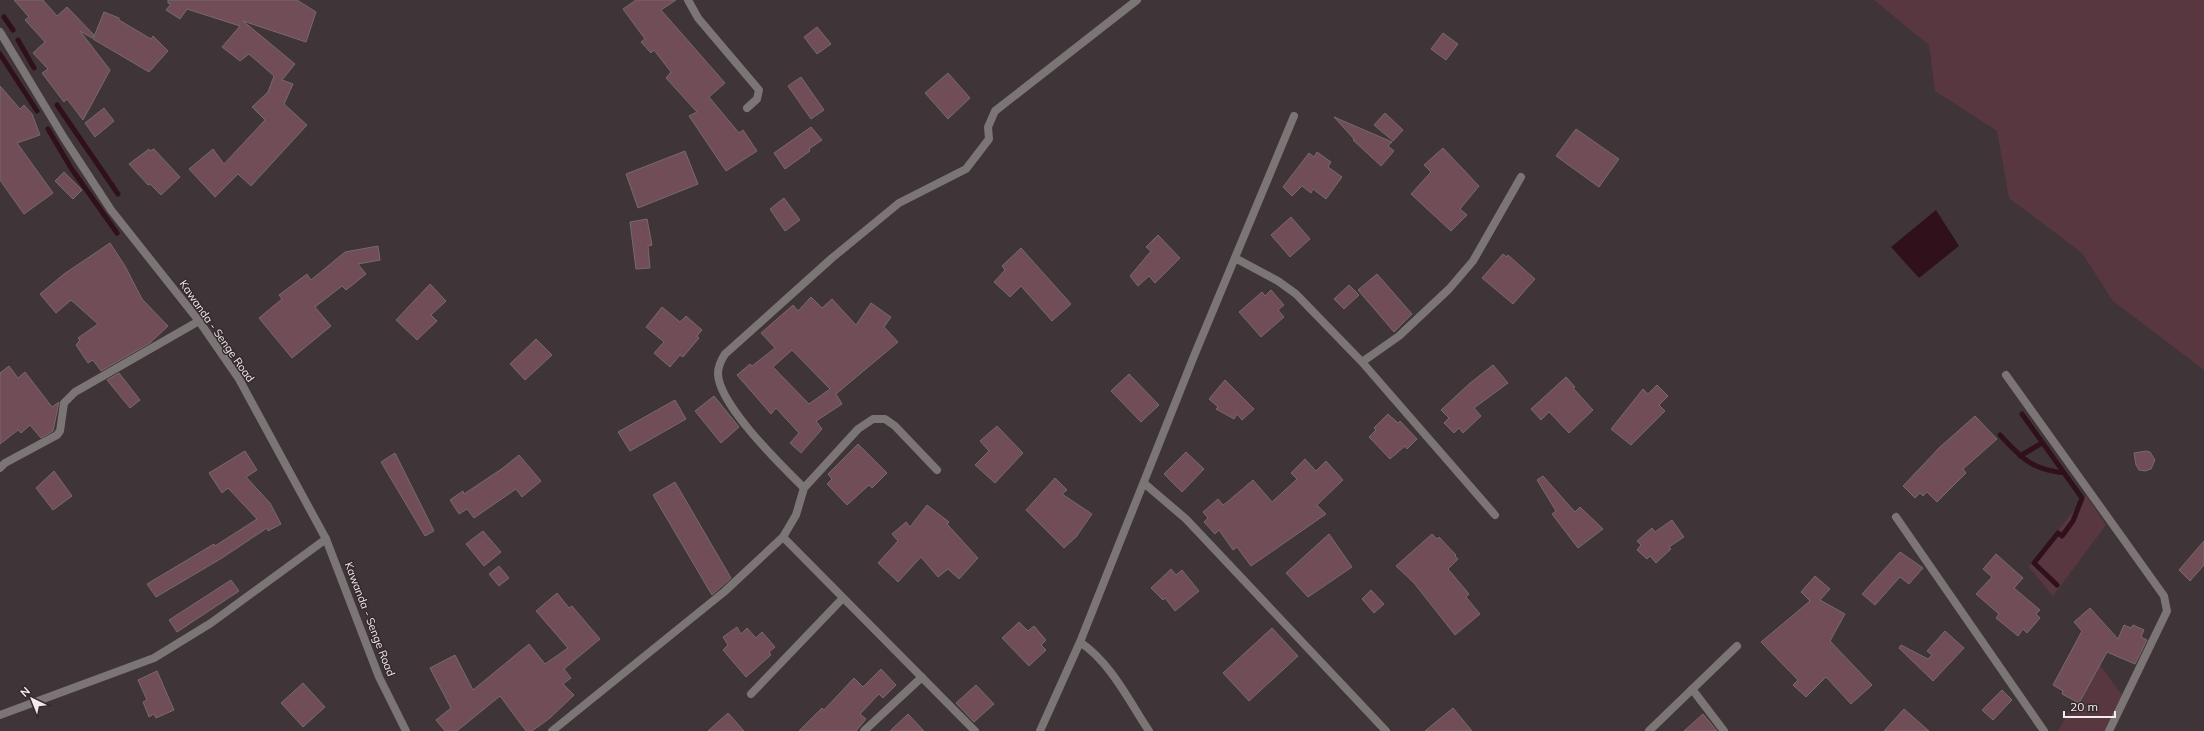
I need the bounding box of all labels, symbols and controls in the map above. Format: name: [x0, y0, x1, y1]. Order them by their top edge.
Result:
street label: Kawanda - Senge Road: [176, 277, 258, 385]
street label: Kawanda - Senge Road: [342, 560, 398, 678]
north arrow: [12, 679, 52, 719]
text: N: [17, 684, 33, 700]
scale bar: [2064, 693, 2115, 719]
text: 20 m: [2070, 699, 2098, 714]

